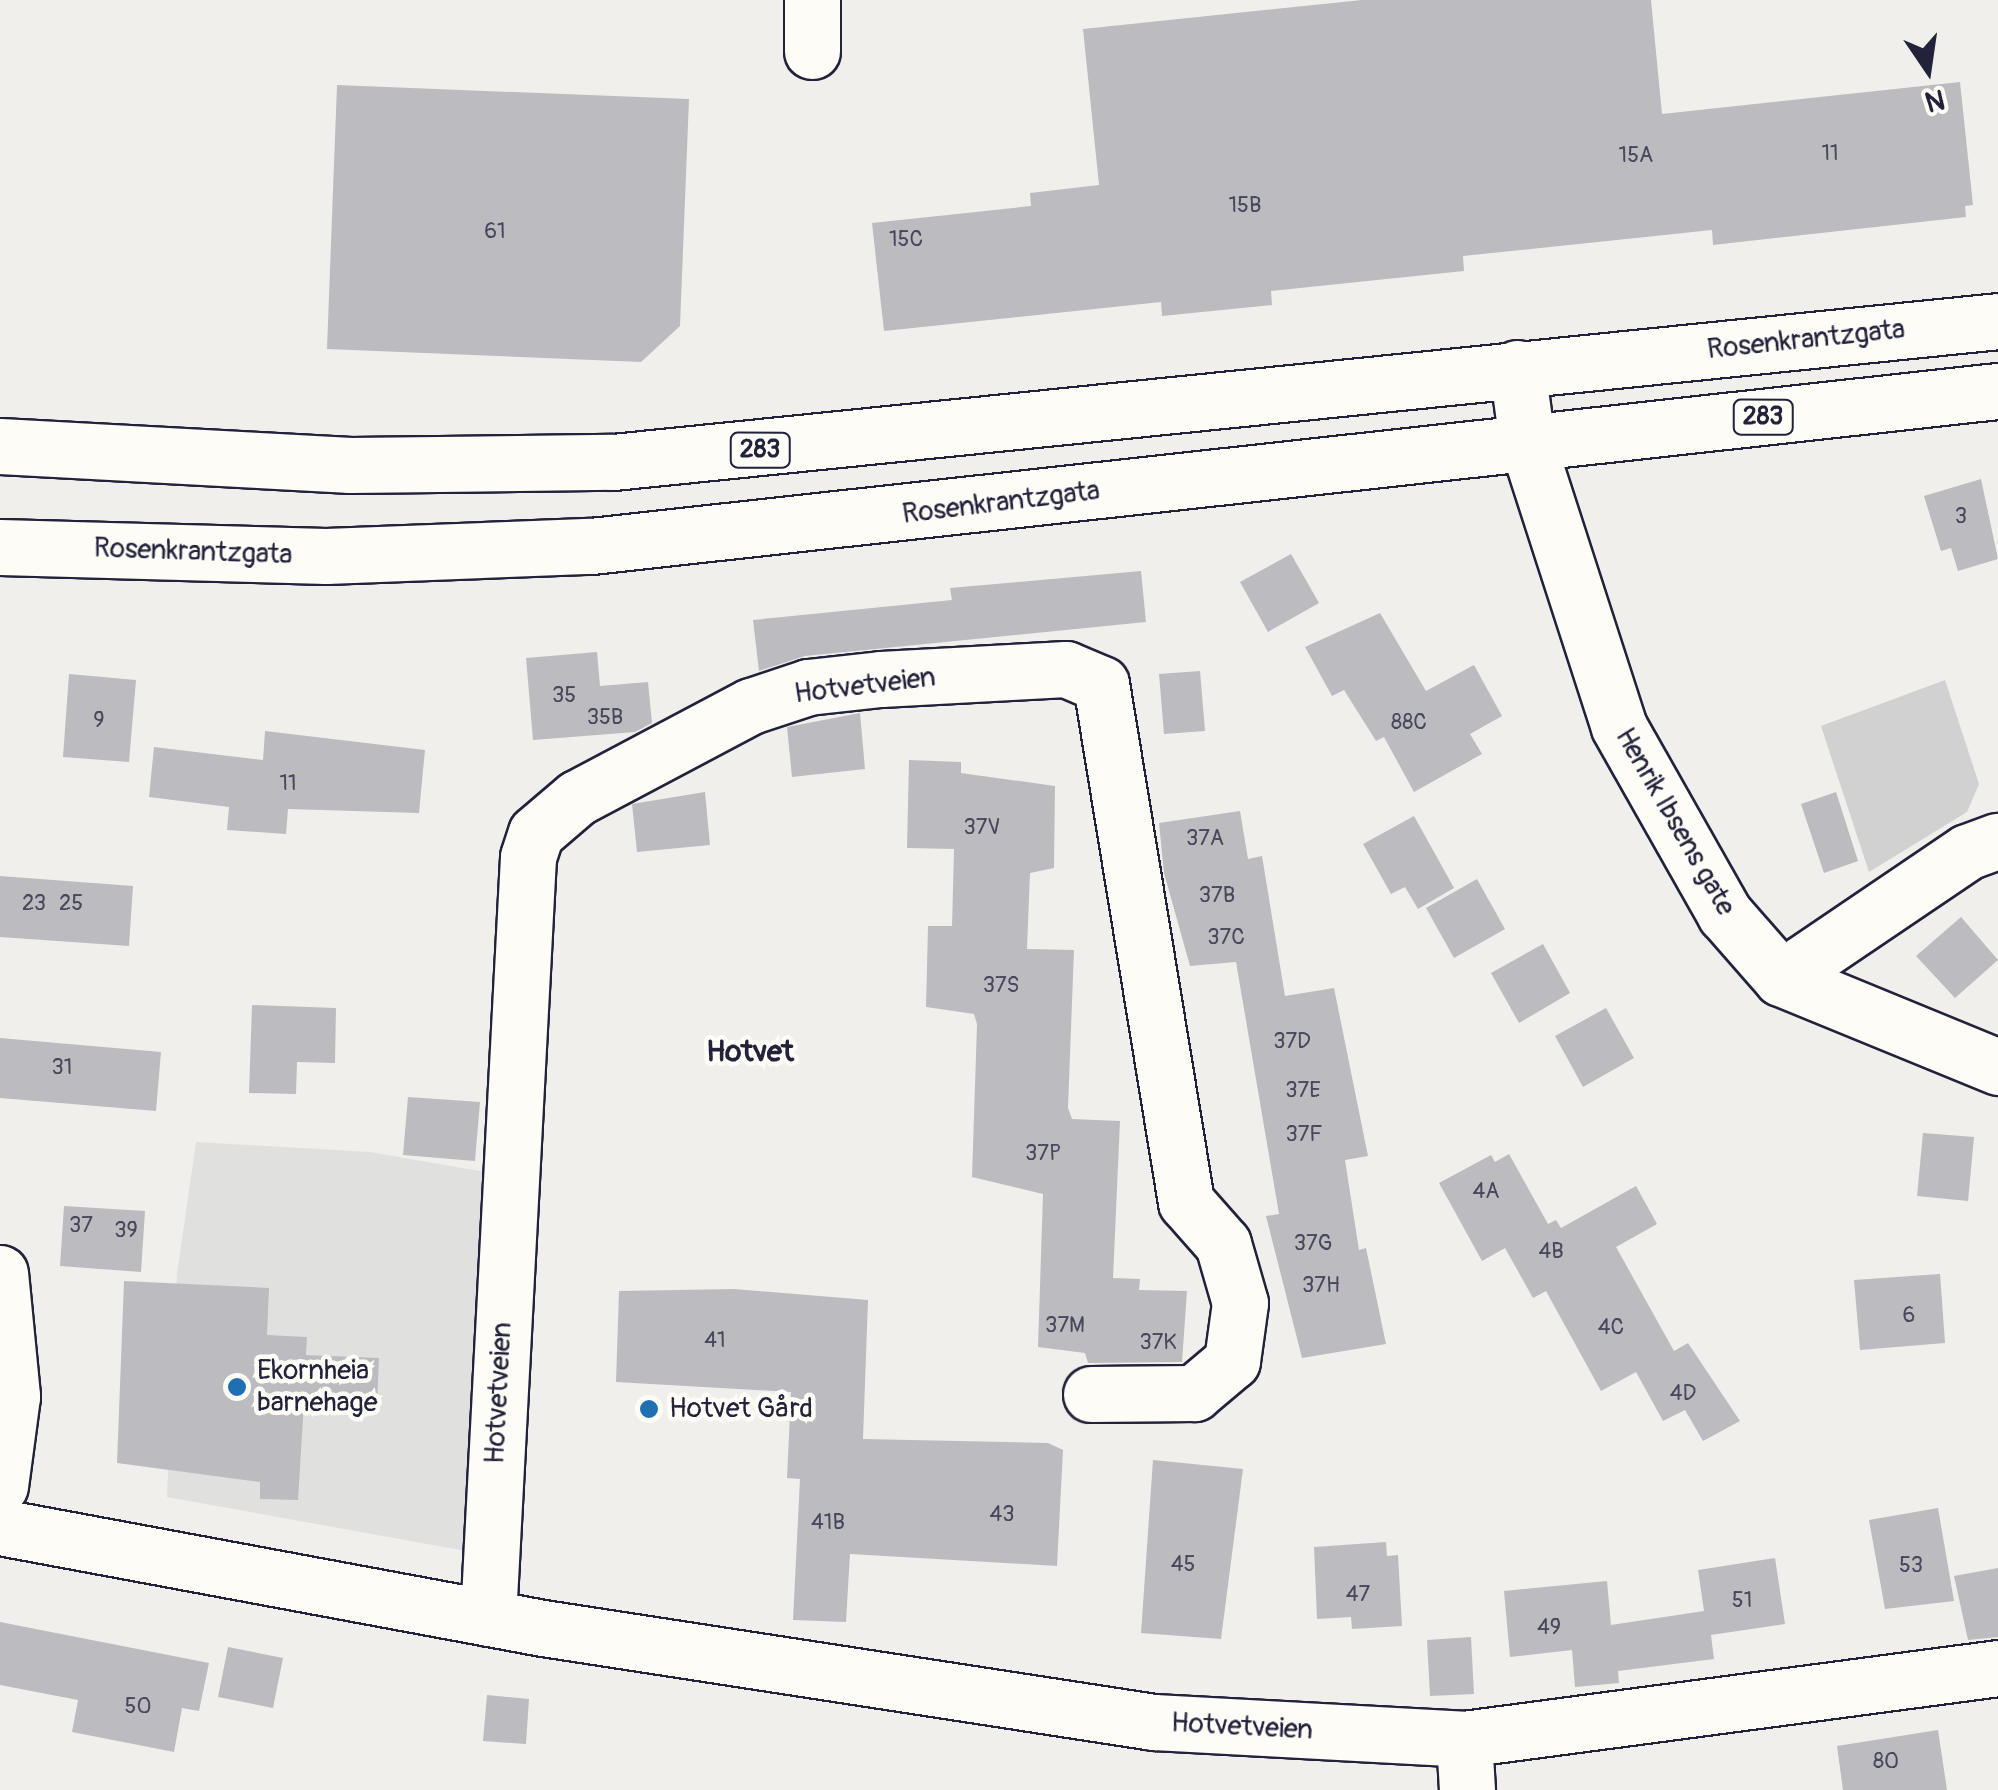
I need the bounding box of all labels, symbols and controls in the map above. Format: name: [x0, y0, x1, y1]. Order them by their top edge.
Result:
north arrow: [1878, 20, 1978, 120]
text: N: [1922, 81, 1948, 119]
house number: 11: [1821, 141, 1839, 167]
house number: 15A: [1619, 143, 1653, 169]
house number: 15B: [1229, 193, 1261, 219]
house number: 61: [484, 219, 506, 245]
house number: 15C: [889, 227, 923, 253]
street label: Rosenkrantzgata: [1705, 313, 1907, 367]
road number: 283: [1730, 397, 1796, 437]
road number: 283: [728, 430, 792, 470]
street label: Rosenkrantzgata: [900, 474, 1102, 532]
house number: 3: [1955, 504, 1967, 530]
street label: Rosenkrantzgata: [93, 532, 293, 572]
street label: Hotvetveien: [792, 661, 938, 711]
house number: 35: [552, 683, 576, 709]
house number: 35B: [587, 705, 623, 731]
house number: 9: [93, 708, 105, 734]
house number: 88C: [1391, 710, 1427, 736]
street label: Henrik Ibsens gate: [1608, 722, 1742, 922]
house number: 11: [279, 771, 297, 797]
house number: 37V: [963, 815, 1001, 841]
house number: 37A: [1186, 826, 1224, 852]
house number: 37B: [1199, 883, 1235, 909]
house number: 23: [22, 891, 46, 917]
house number: 25: [59, 891, 83, 917]
house number: 37C: [1207, 925, 1245, 951]
house number: 37S: [983, 973, 1019, 999]
house number: 37D: [1273, 1029, 1311, 1055]
district label: Hotvet: [706, 1034, 794, 1070]
house number: 31: [52, 1055, 72, 1081]
house number: 37E: [1285, 1078, 1321, 1104]
house number: 37F: [1285, 1122, 1323, 1148]
house number: 37P: [1025, 1141, 1061, 1167]
house number: 4A: [1472, 1179, 1500, 1205]
house number: 37: [69, 1213, 93, 1239]
house number: 39: [114, 1218, 138, 1244]
house number: 37G: [1294, 1231, 1332, 1257]
house number: 4B: [1538, 1239, 1564, 1265]
house number: 37H: [1302, 1273, 1340, 1299]
house number: 6: [1903, 1303, 1915, 1329]
house number: 37M: [1045, 1313, 1085, 1339]
house number: 4C: [1598, 1315, 1624, 1341]
street label: Hotvetveien: [479, 1321, 519, 1465]
house number: 41: [704, 1328, 726, 1354]
house number: 37K: [1139, 1330, 1177, 1356]
place label: Ekornheia barnehage: [257, 1354, 377, 1420]
marker: Ekornheia barnehage: [226, 1376, 248, 1398]
house number: 4D: [1670, 1381, 1696, 1407]
place label: Hotvet Gård: [669, 1392, 813, 1426]
marker: Hotvet Gård: [638, 1398, 660, 1420]
house number: 43: [989, 1502, 1015, 1528]
house number: 41B: [811, 1510, 845, 1536]
house number: 45: [1171, 1552, 1195, 1578]
house number: 53: [1899, 1553, 1923, 1579]
house number: 47: [1346, 1582, 1370, 1608]
house number: 51: [1732, 1588, 1752, 1614]
house number: 49: [1537, 1615, 1561, 1641]
house number: 50: [125, 1694, 151, 1720]
street label: Hotvetveien: [1170, 1707, 1314, 1747]
house number: 80: [1873, 1749, 1899, 1775]

